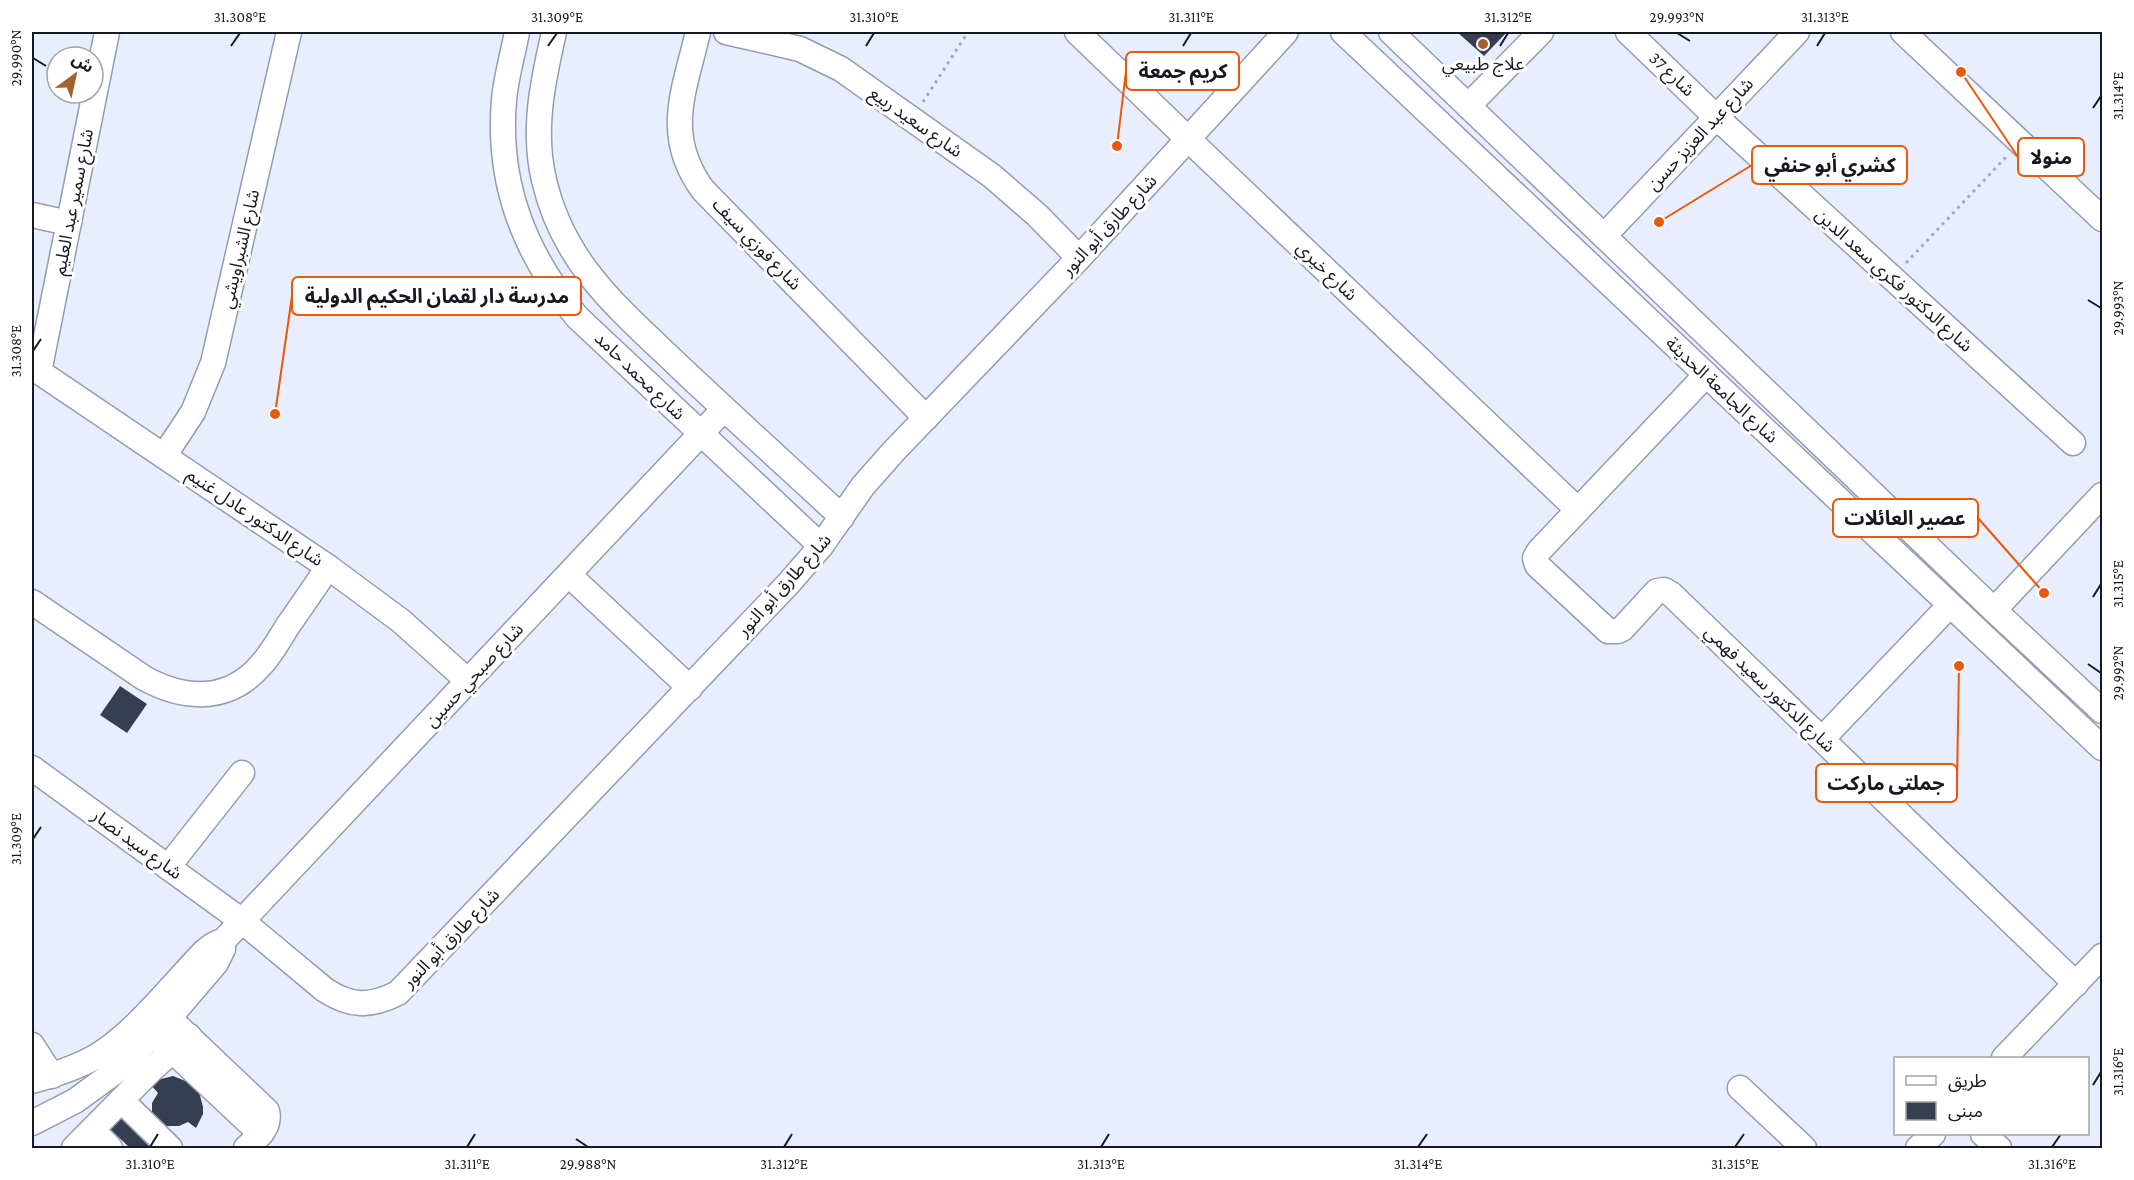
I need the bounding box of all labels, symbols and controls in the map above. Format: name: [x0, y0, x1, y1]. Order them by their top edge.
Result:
text: 31.308°E: [214, 9, 266, 25]
text: 31.309°E: [531, 9, 583, 25]
text: 31.310°E: [849, 9, 899, 25]
text: 31.311°E: [1168, 9, 1214, 25]
text: 31.312°E: [1484, 9, 1532, 25]
text: 29.993°N: [1650, 9, 1705, 25]
text: 31.313°E: [1801, 9, 1849, 25]
text: 29.990°N: [8, 30, 24, 86]
marker: علاج طبيعي: [1476, 37, 1490, 51]
north arrow: [45, 45, 105, 105]
street label: شارع 37: [1642, 48, 1699, 103]
text: ش: [69, 50, 97, 77]
callout: كريم جمعة: [1126, 52, 1239, 90]
place label: علاج طبيعي: [1442, 54, 1524, 77]
text: كريم جمعة: [1139, 60, 1228, 86]
text: 31.314°E: [2110, 72, 2126, 120]
street label: شارع عبد العزيز حسن: [1643, 74, 1760, 197]
street label: شارع سعيد ربيع: [863, 83, 966, 165]
street label: شارع سمير عبد العليم: [49, 127, 101, 278]
callout: منولا: [2018, 138, 2084, 176]
callout: كشري أبو حنفي: [1752, 146, 1907, 184]
text: منولا: [2030, 146, 2072, 169]
text: كشري أبو حنفي: [1764, 152, 1897, 182]
street label: شارع طارق أبو النور: [1056, 170, 1164, 283]
street label: شارع الشبراويشي: [217, 187, 267, 312]
street label: شارع فوزي سيف: [706, 194, 806, 297]
street label: شارع الدكتور فكري سعد الدين: [1809, 204, 1977, 359]
street label: شارع خيري: [1290, 237, 1361, 308]
callout: مدرسة دار لقمان الحكيم الدولية: [292, 277, 581, 315]
text: 29.993°N: [2110, 280, 2126, 335]
text: مدرسة دار لقمان الحكيم الدولية: [305, 285, 569, 311]
text: 31.308°E: [8, 325, 24, 377]
street label: شارع محمد حامد: [588, 328, 689, 427]
street label: شارع الجامعة الحديثة: [1659, 333, 1782, 450]
street label: شارع الدكتور عادل غنيم: [181, 464, 327, 573]
callout: عصير العائلات: [1833, 499, 1978, 537]
text: عصير العائلات: [1844, 507, 1966, 530]
street label: شارع طارق أبو النور: [731, 529, 838, 644]
text: 31.315°E: [2110, 560, 2126, 608]
street label: شارع صبحي حسين: [421, 619, 530, 734]
street label: شارع الدكتور سعيد فهمي: [1698, 622, 1839, 759]
text: 29.992°N: [2110, 645, 2126, 700]
callout: جملتى ماركت: [1816, 764, 1957, 802]
text: جملتى ماركت: [1827, 772, 1945, 795]
street label: شارع سيد نصار: [85, 804, 186, 886]
text: 31.309°E: [8, 813, 24, 865]
street label: شارع طارق أبو النور: [397, 883, 506, 995]
text: 31.316°E: [2110, 1048, 2126, 1096]
legend: [1894, 1057, 2089, 1135]
text: طريق: [1948, 1071, 1987, 1092]
text: مبنى: [1948, 1101, 1983, 1122]
text: 31.310°E: [125, 1156, 175, 1172]
text: 31.311°E: [444, 1156, 490, 1172]
text: 29.988°N: [560, 1156, 616, 1172]
text: 31.312°E: [760, 1156, 808, 1172]
text: 31.313°E: [1077, 1156, 1125, 1172]
text: 31.314°E: [1394, 1156, 1442, 1172]
text: 31.315°E: [1711, 1156, 1759, 1172]
text: 31.316°E: [2028, 1156, 2076, 1172]

